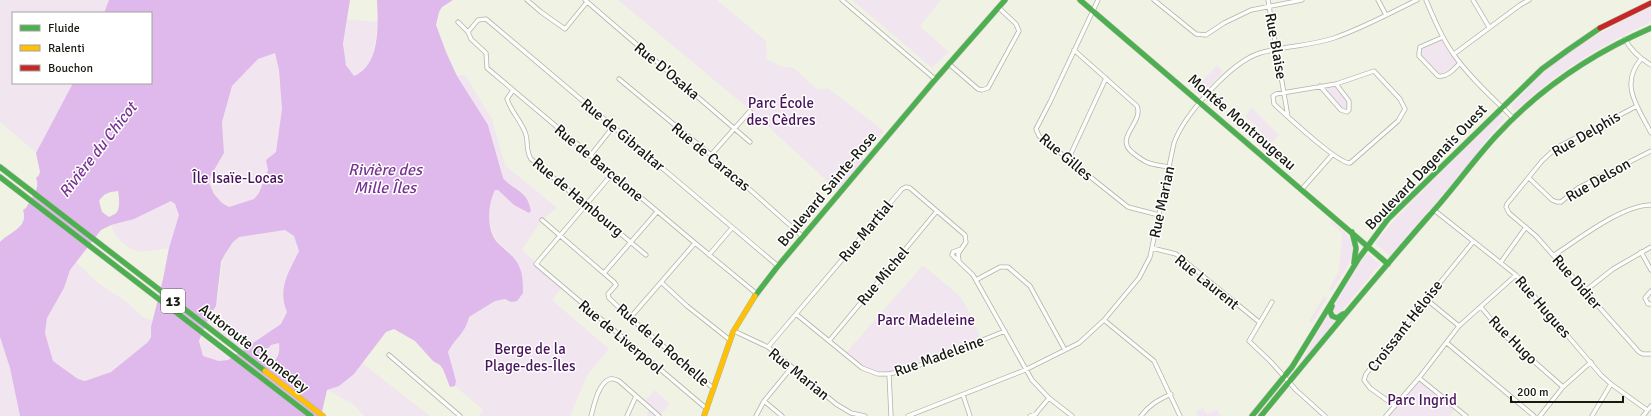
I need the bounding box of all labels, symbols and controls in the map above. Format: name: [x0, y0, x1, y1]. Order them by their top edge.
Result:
street label: Rue Blaise: [1261, 11, 1291, 81]
legend: [12, 12, 152, 84]
text: Fluide: [48, 21, 80, 36]
street label: Rue D'Osaka: [631, 39, 703, 103]
text: Ralenti: [48, 41, 85, 56]
text: Bouchon: [48, 61, 93, 76]
street label: Montée Montrougeau: [1184, 70, 1300, 174]
park label: Parc École des Cèdres: [746, 93, 816, 129]
street label: Rue de Gibraltar: [578, 95, 669, 175]
water label: Rivière du Chicot: [55, 97, 143, 201]
street label: Boulevard Dagenais Ouest: [1361, 101, 1491, 233]
street label: Rue Delphis: [1549, 107, 1624, 161]
street label: Rue de Caracas: [668, 119, 754, 195]
street label: Rue de Barcelone: [551, 121, 647, 205]
street label: Boulevard Sainte-Rose: [774, 128, 880, 250]
street label: Rue Gilles: [1036, 130, 1097, 185]
street label: Rue de Hambourg: [529, 154, 627, 240]
street label: Rue Delson: [1562, 154, 1634, 206]
water label: Rivière des Mille Îles: [348, 160, 424, 198]
street label: Rue Marian: [1146, 164, 1178, 240]
park label: Île Isaïe-Locas: [191, 169, 284, 187]
street label: Rue Martial: [835, 197, 897, 265]
street label: Rue Michel: [853, 243, 913, 309]
street label: Rue Laurent: [1171, 251, 1243, 313]
street label: Rue Didier: [1548, 251, 1606, 313]
street label: Rue Hugues: [1511, 272, 1575, 342]
street label: Croissant Héloise: [1364, 277, 1446, 375]
road number: 13: [161, 289, 185, 313]
street label: Rue de Liverpool: [575, 296, 667, 378]
street label: Autoroute Chomedey: [196, 300, 312, 396]
street label: Rue de la Rochelle: [613, 300, 713, 390]
park label: Parc Madeleine: [877, 311, 975, 329]
street label: Rue Hugo: [1485, 312, 1541, 368]
street label: Rue Madeleine: [892, 331, 986, 381]
park label: Berge de la Plage-des-Îles: [484, 340, 576, 375]
street label: Rue Marian: [765, 344, 833, 404]
scale bar: [1511, 378, 1623, 404]
text: 200 m: [1517, 385, 1549, 400]
park label: Parc Ingrid: [1387, 391, 1457, 409]

